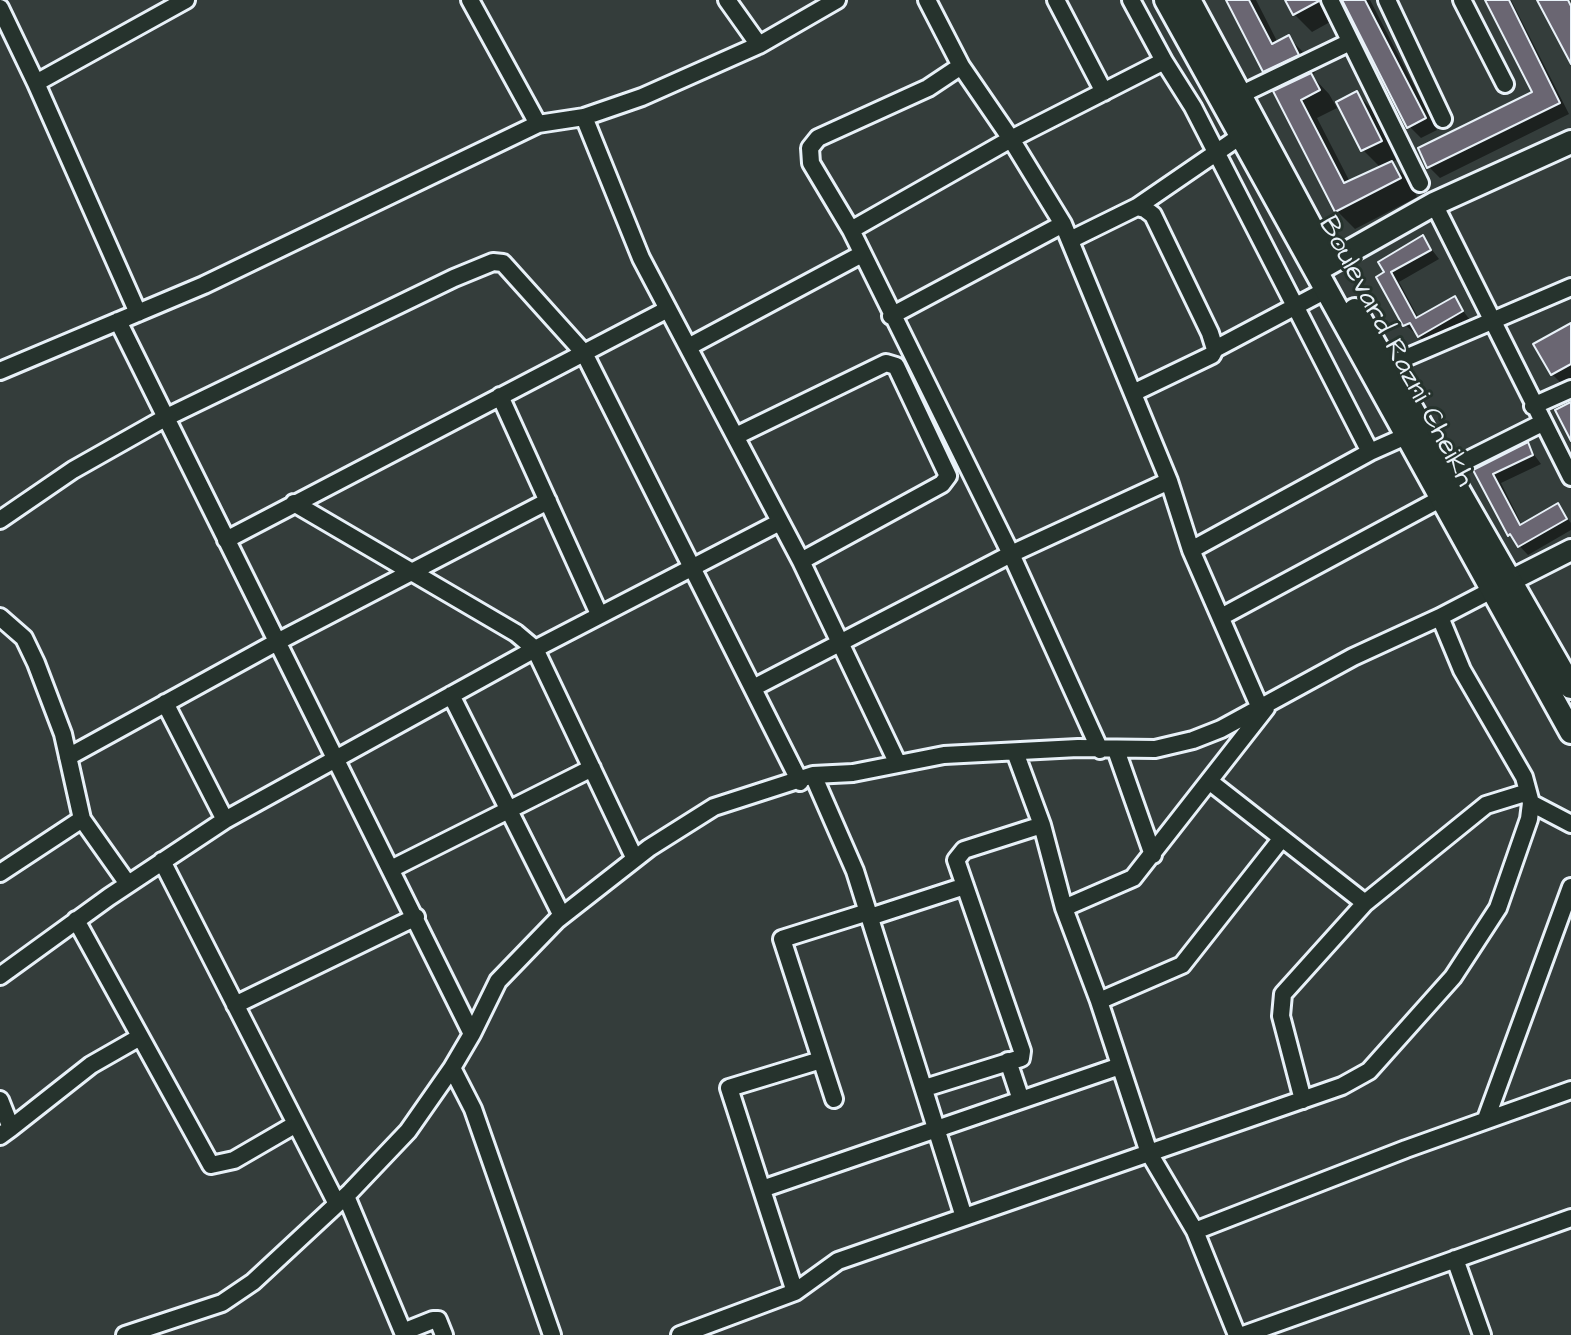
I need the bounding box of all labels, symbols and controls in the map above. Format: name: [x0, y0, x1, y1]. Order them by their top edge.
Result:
street label: Boulevard Razni Cheikh: [1310, 211, 1480, 493]

